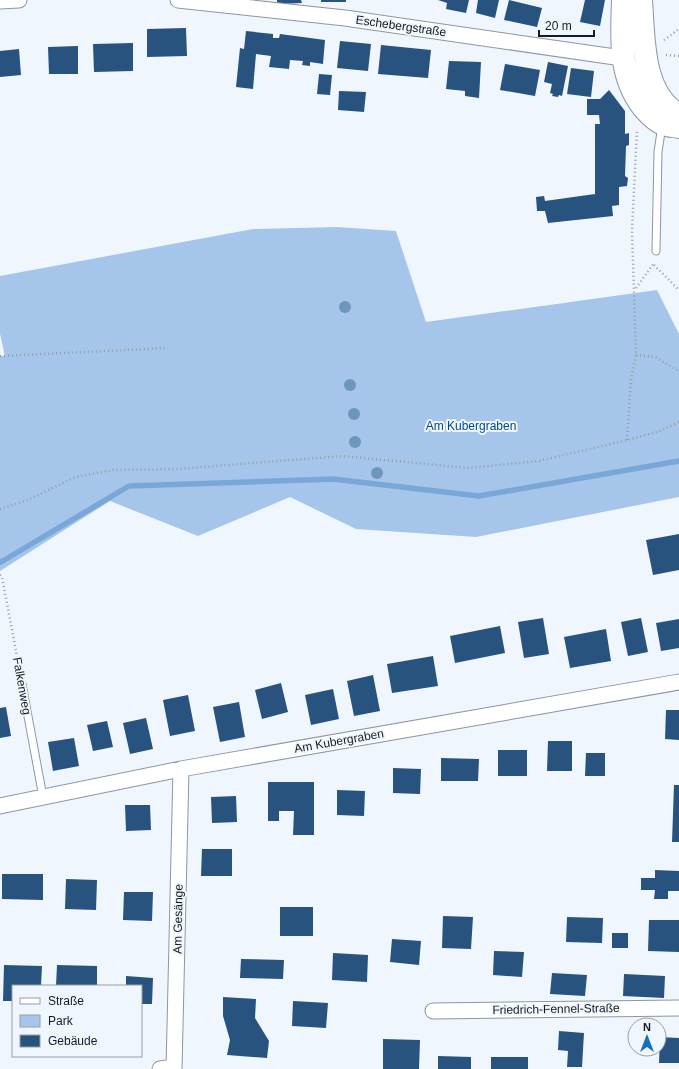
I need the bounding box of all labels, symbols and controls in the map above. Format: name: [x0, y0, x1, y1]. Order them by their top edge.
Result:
scale bar: [539, 12, 594, 38]
street label: Eschebergstraße: [355, 13, 448, 39]
text: 20 m: [545, 19, 572, 33]
park label: Am Kubergraben: [426, 419, 516, 433]
street label: Falkenweg: [10, 656, 34, 716]
street label: Am Kubergraben: [293, 726, 385, 756]
street label: Am Gesänge: [170, 884, 186, 954]
legend: [12, 985, 142, 1057]
text: Straße: [48, 994, 84, 1008]
street label: Friedrich-Fennel-Straße: [492, 1001, 620, 1017]
text: Park: [48, 1014, 74, 1028]
north arrow: [627, 1017, 667, 1057]
text: N: [643, 1021, 651, 1033]
text: Gebäude: [48, 1034, 98, 1048]

